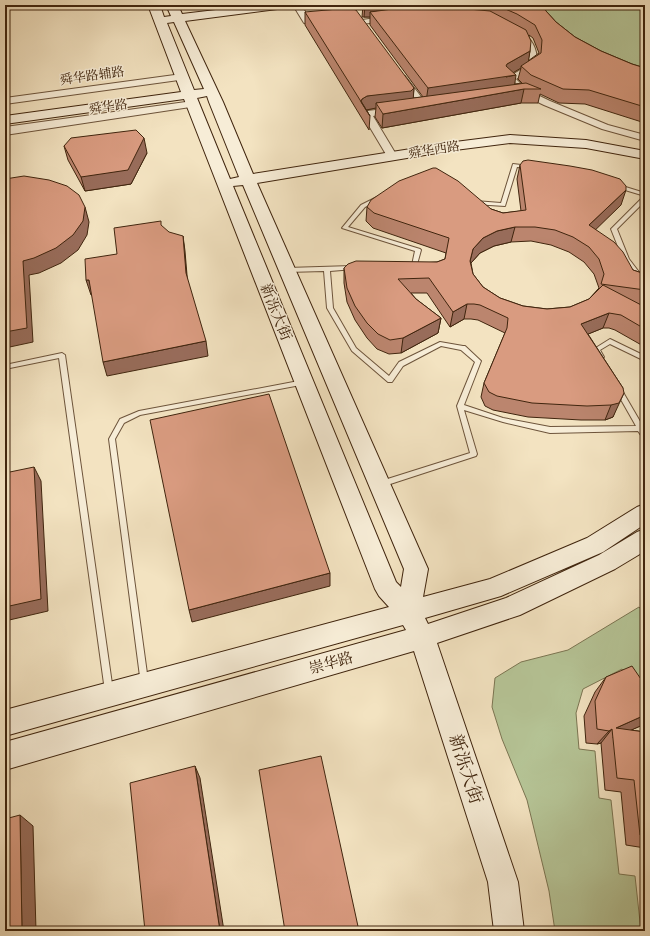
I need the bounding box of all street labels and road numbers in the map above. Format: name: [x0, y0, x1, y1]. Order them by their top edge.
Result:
street label: 舜华路辅路: [59, 63, 126, 89]
street label: 舜华路: [88, 95, 129, 119]
street label: 舜华西路: [407, 137, 461, 163]
street label: 新泺大街: [255, 280, 297, 344]
street label: 崇华路: [307, 647, 355, 679]
street label: 新泺大街: [443, 731, 489, 807]

